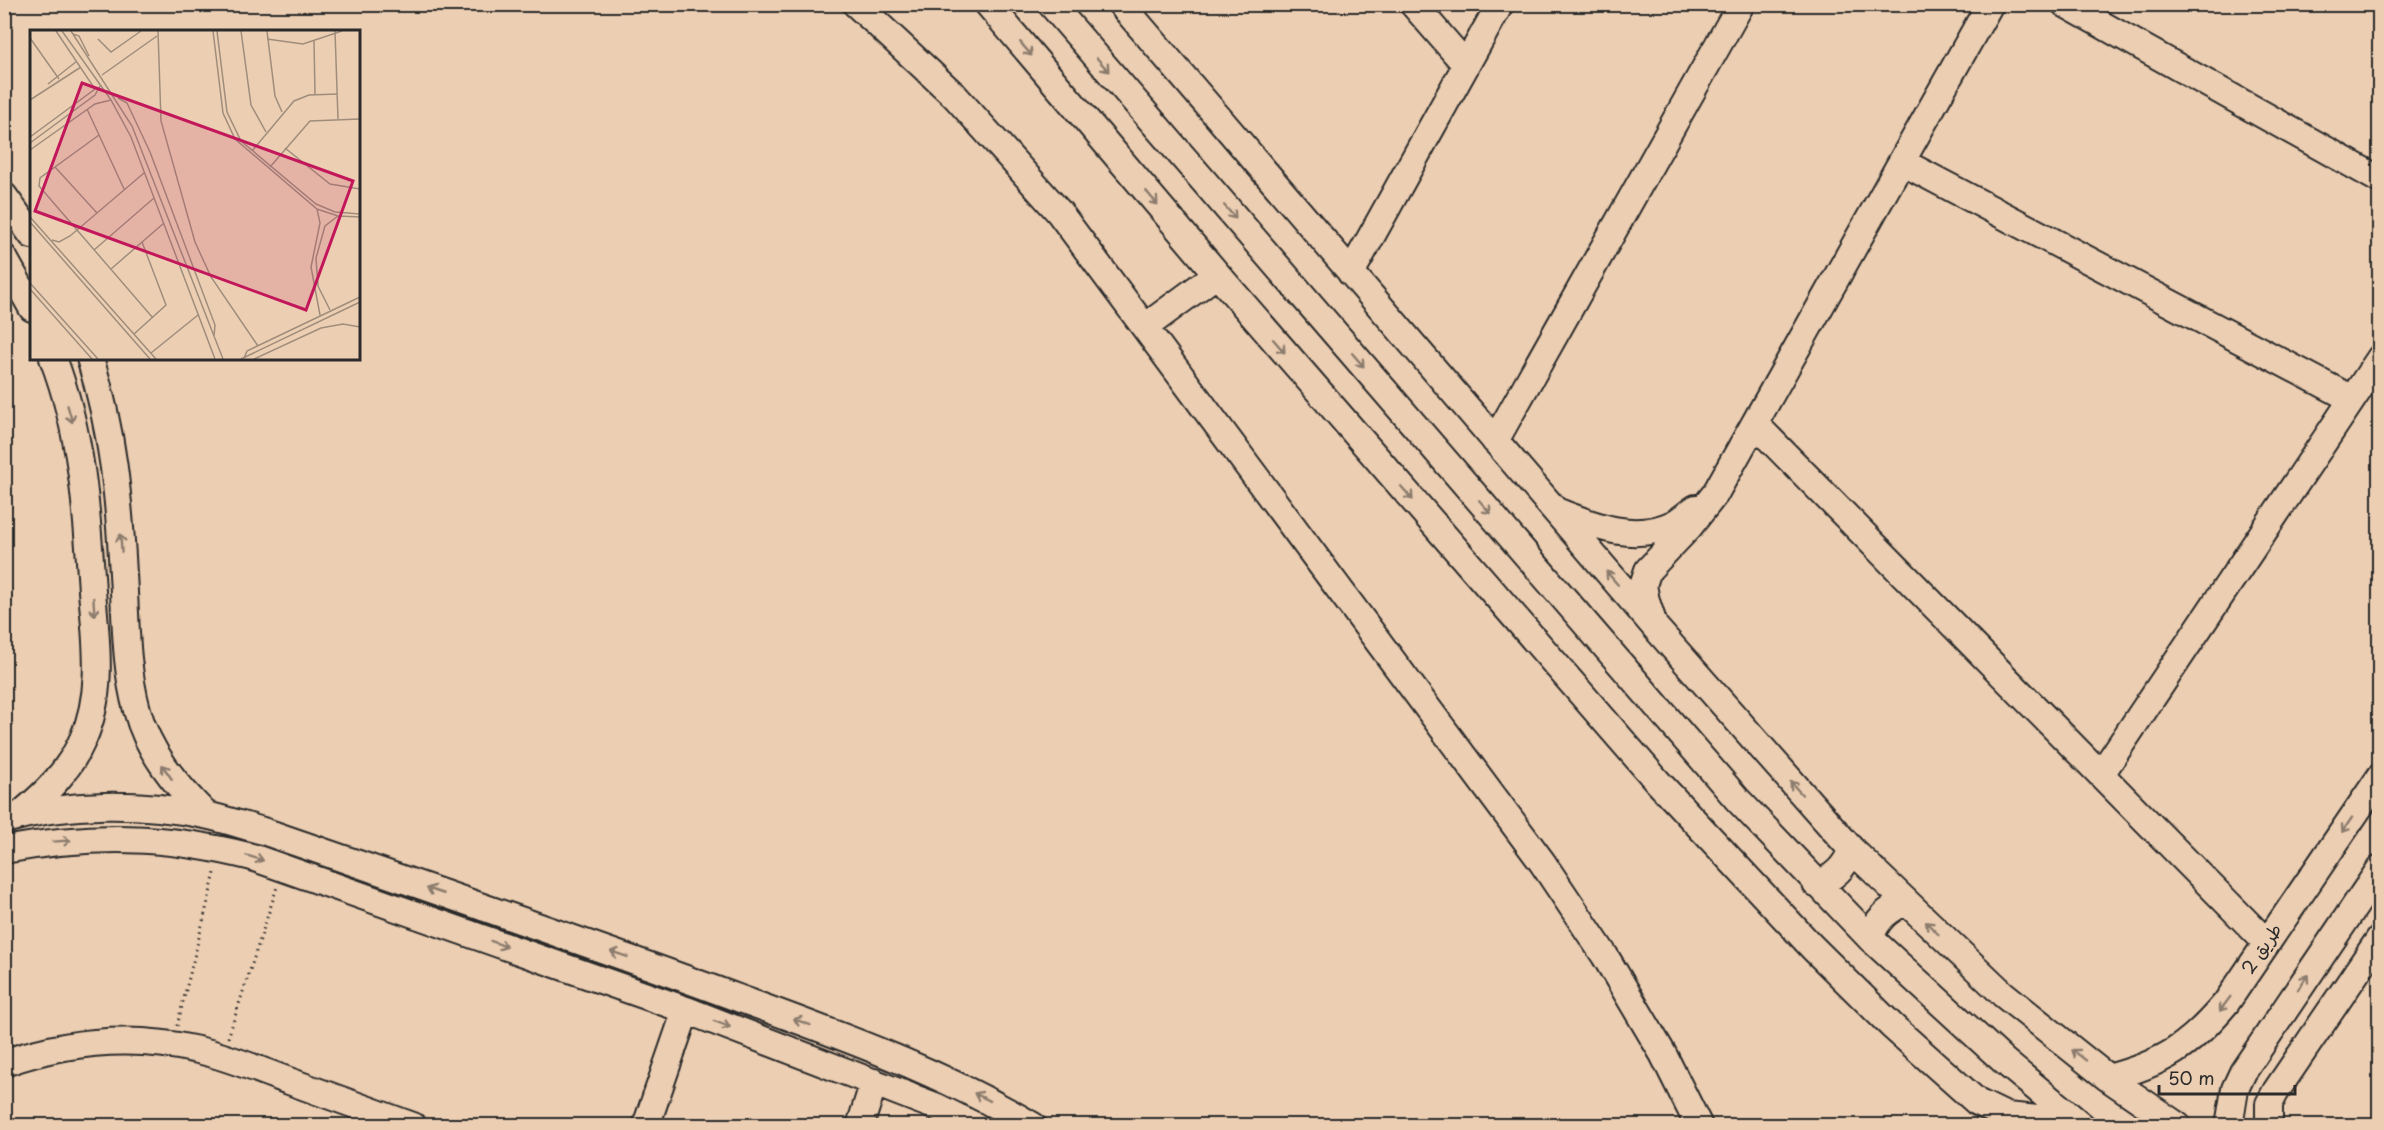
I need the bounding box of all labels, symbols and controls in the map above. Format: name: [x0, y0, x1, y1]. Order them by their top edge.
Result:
inset map: [30, 30, 360, 360]
one-way arrow: [1019, 41, 1032, 57]
one-way arrow: [1096, 57, 1110, 72]
one-way arrow: [1145, 190, 1159, 205]
one-way arrow: [1223, 204, 1237, 219]
one-way arrow: [1272, 338, 1286, 353]
one-way arrow: [1351, 352, 1364, 368]
one-way arrow: [65, 404, 76, 423]
one-way arrow: [1400, 485, 1414, 500]
one-way arrow: [1478, 500, 1492, 515]
one-way arrow: [116, 534, 127, 554]
one-way arrow: [1605, 571, 1619, 586]
one-way arrow: [88, 597, 99, 617]
one-way arrow: [161, 764, 173, 780]
one-way arrow: [1789, 780, 1803, 795]
one-way arrow: [2341, 817, 2353, 833]
one-way arrow: [52, 835, 72, 846]
one-way arrow: [245, 853, 264, 864]
one-way arrow: [426, 884, 445, 895]
street label: طريق 2: [2234, 917, 2288, 979]
one-way arrow: [1924, 920, 1939, 935]
one-way arrow: [489, 939, 507, 950]
one-way arrow: [610, 948, 629, 959]
one-way arrow: [2297, 975, 2309, 991]
one-way arrow: [2218, 995, 2231, 1011]
one-way arrow: [793, 1016, 812, 1027]
one-way arrow: [712, 1019, 730, 1030]
one-way arrow: [2071, 1049, 2087, 1062]
scale bar: [2159, 1058, 2296, 1096]
text: 50 m: [2168, 1064, 2215, 1091]
one-way arrow: [973, 1090, 991, 1102]

